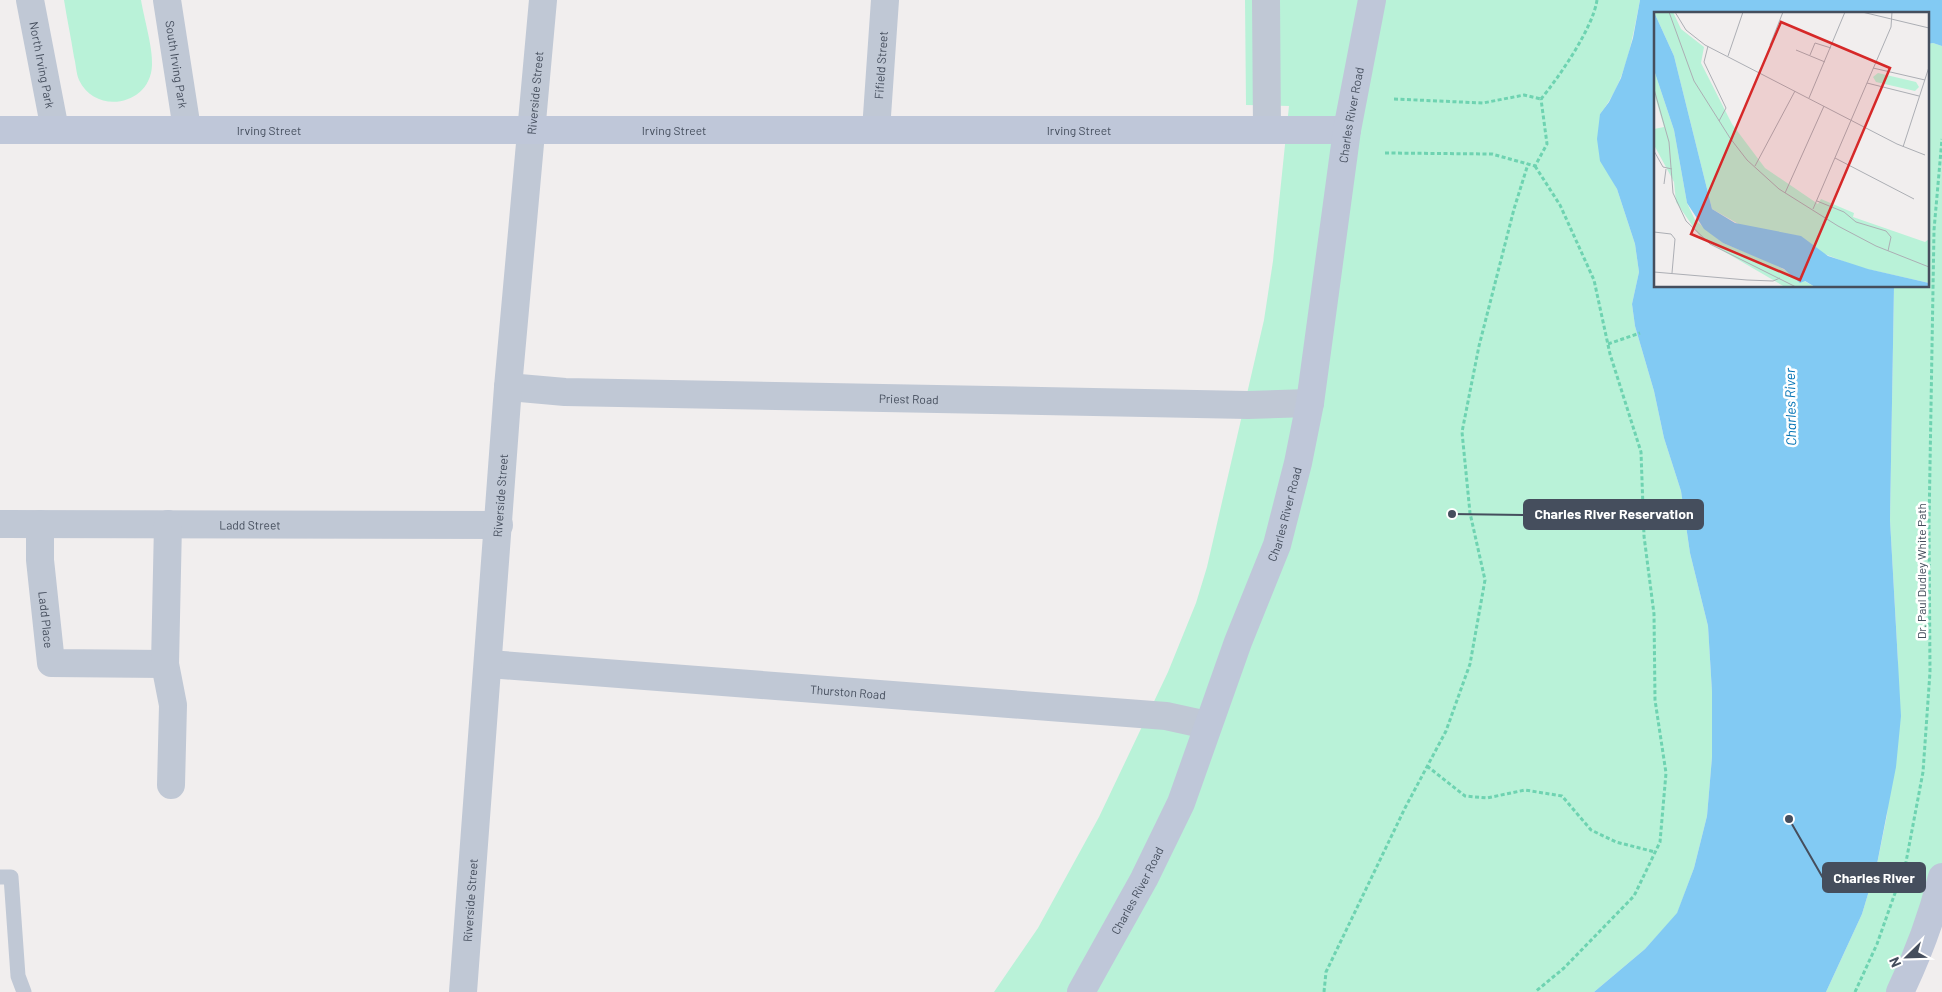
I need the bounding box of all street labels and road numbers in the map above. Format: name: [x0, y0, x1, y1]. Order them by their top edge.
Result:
street label: South Irving Park: [163, 19, 191, 109]
street label: North Irving Park: [27, 20, 58, 109]
street label: Fifield Street: [871, 31, 890, 100]
street label: Riverside Street: [524, 51, 545, 135]
street label: Charles River Road: [1336, 66, 1366, 164]
street label: Irving Street: [237, 123, 301, 137]
street label: Irving Street: [642, 123, 706, 137]
street label: Irving Street: [1047, 123, 1111, 137]
street label: Priest Road: [879, 391, 939, 406]
street label: Riverside Street: [490, 453, 510, 538]
street label: Charles River Road: [1264, 465, 1304, 563]
street label: Dr. Paul Dudley White Path: [1914, 503, 1928, 639]
street label: Ladd Street: [219, 517, 281, 532]
street label: Ladd Place: [36, 591, 56, 649]
street label: Thurston Road: [810, 682, 886, 701]
street label: Charles River Road: [1108, 844, 1166, 937]
street label: Riverside Street: [460, 858, 480, 943]

